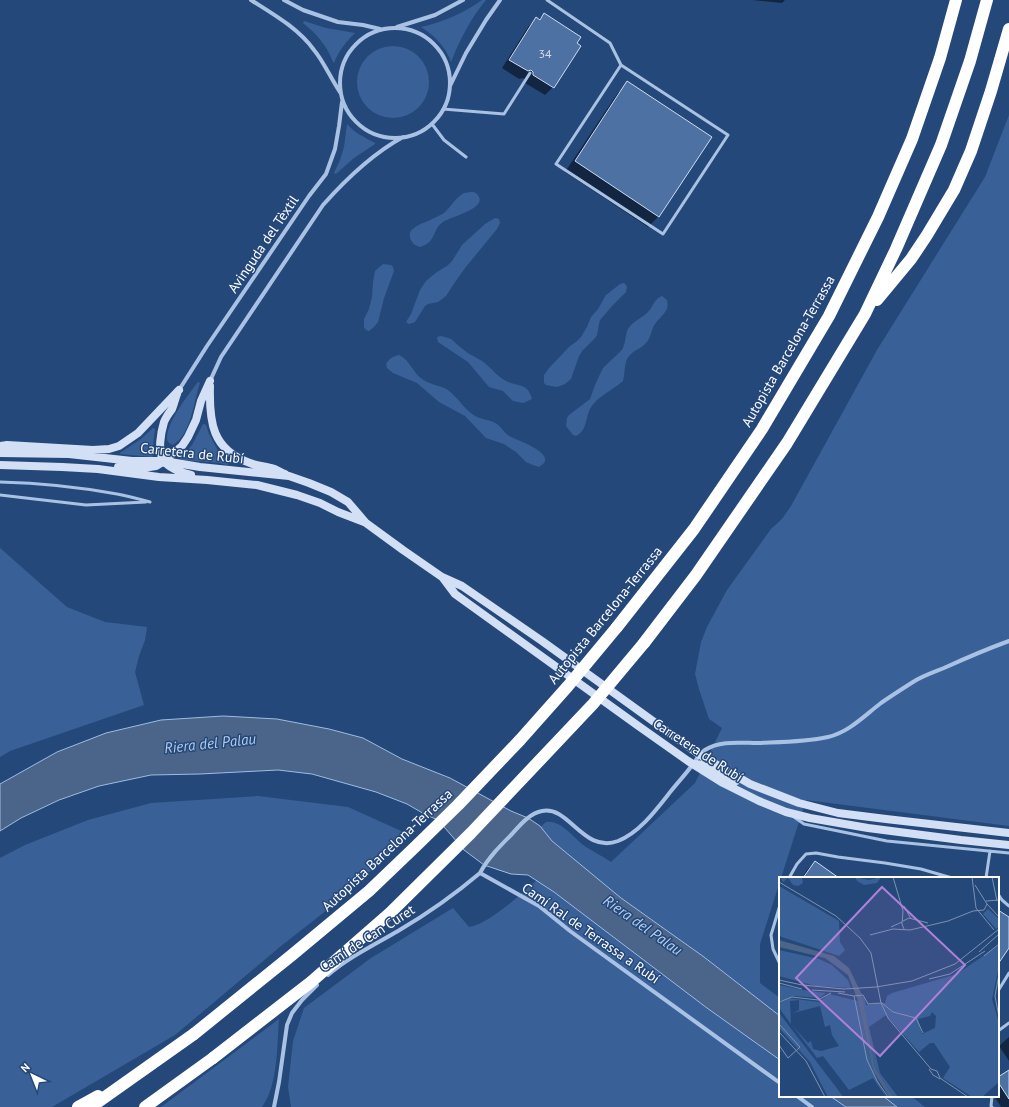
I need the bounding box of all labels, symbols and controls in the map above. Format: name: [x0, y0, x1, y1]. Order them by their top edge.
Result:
house number: 34: [538, 46, 552, 61]
street label: Avinguda del Tèxtil: [224, 192, 302, 296]
street label: Autopista Barcelona-Terrassa: [737, 272, 839, 430]
street label: Carretera de Rubí: [139, 439, 245, 467]
street label: Autopista Barcelona-Terrassa: [544, 543, 666, 687]
street label: Carretera de Rubí: [650, 714, 747, 786]
water label: Riera del Palau: [163, 729, 257, 757]
street label: Autopista Barcelona-Terrassa: [318, 785, 456, 915]
inset map: [779, 877, 999, 1097]
street label: Camí Ral de Terrassa a Rubí: [519, 879, 664, 988]
water label: Riera del Palau: [600, 891, 687, 959]
street label: Camí de Can Curet: [316, 900, 418, 975]
north arrow: [12, 1055, 52, 1095]
text: N: [18, 1060, 33, 1075]

